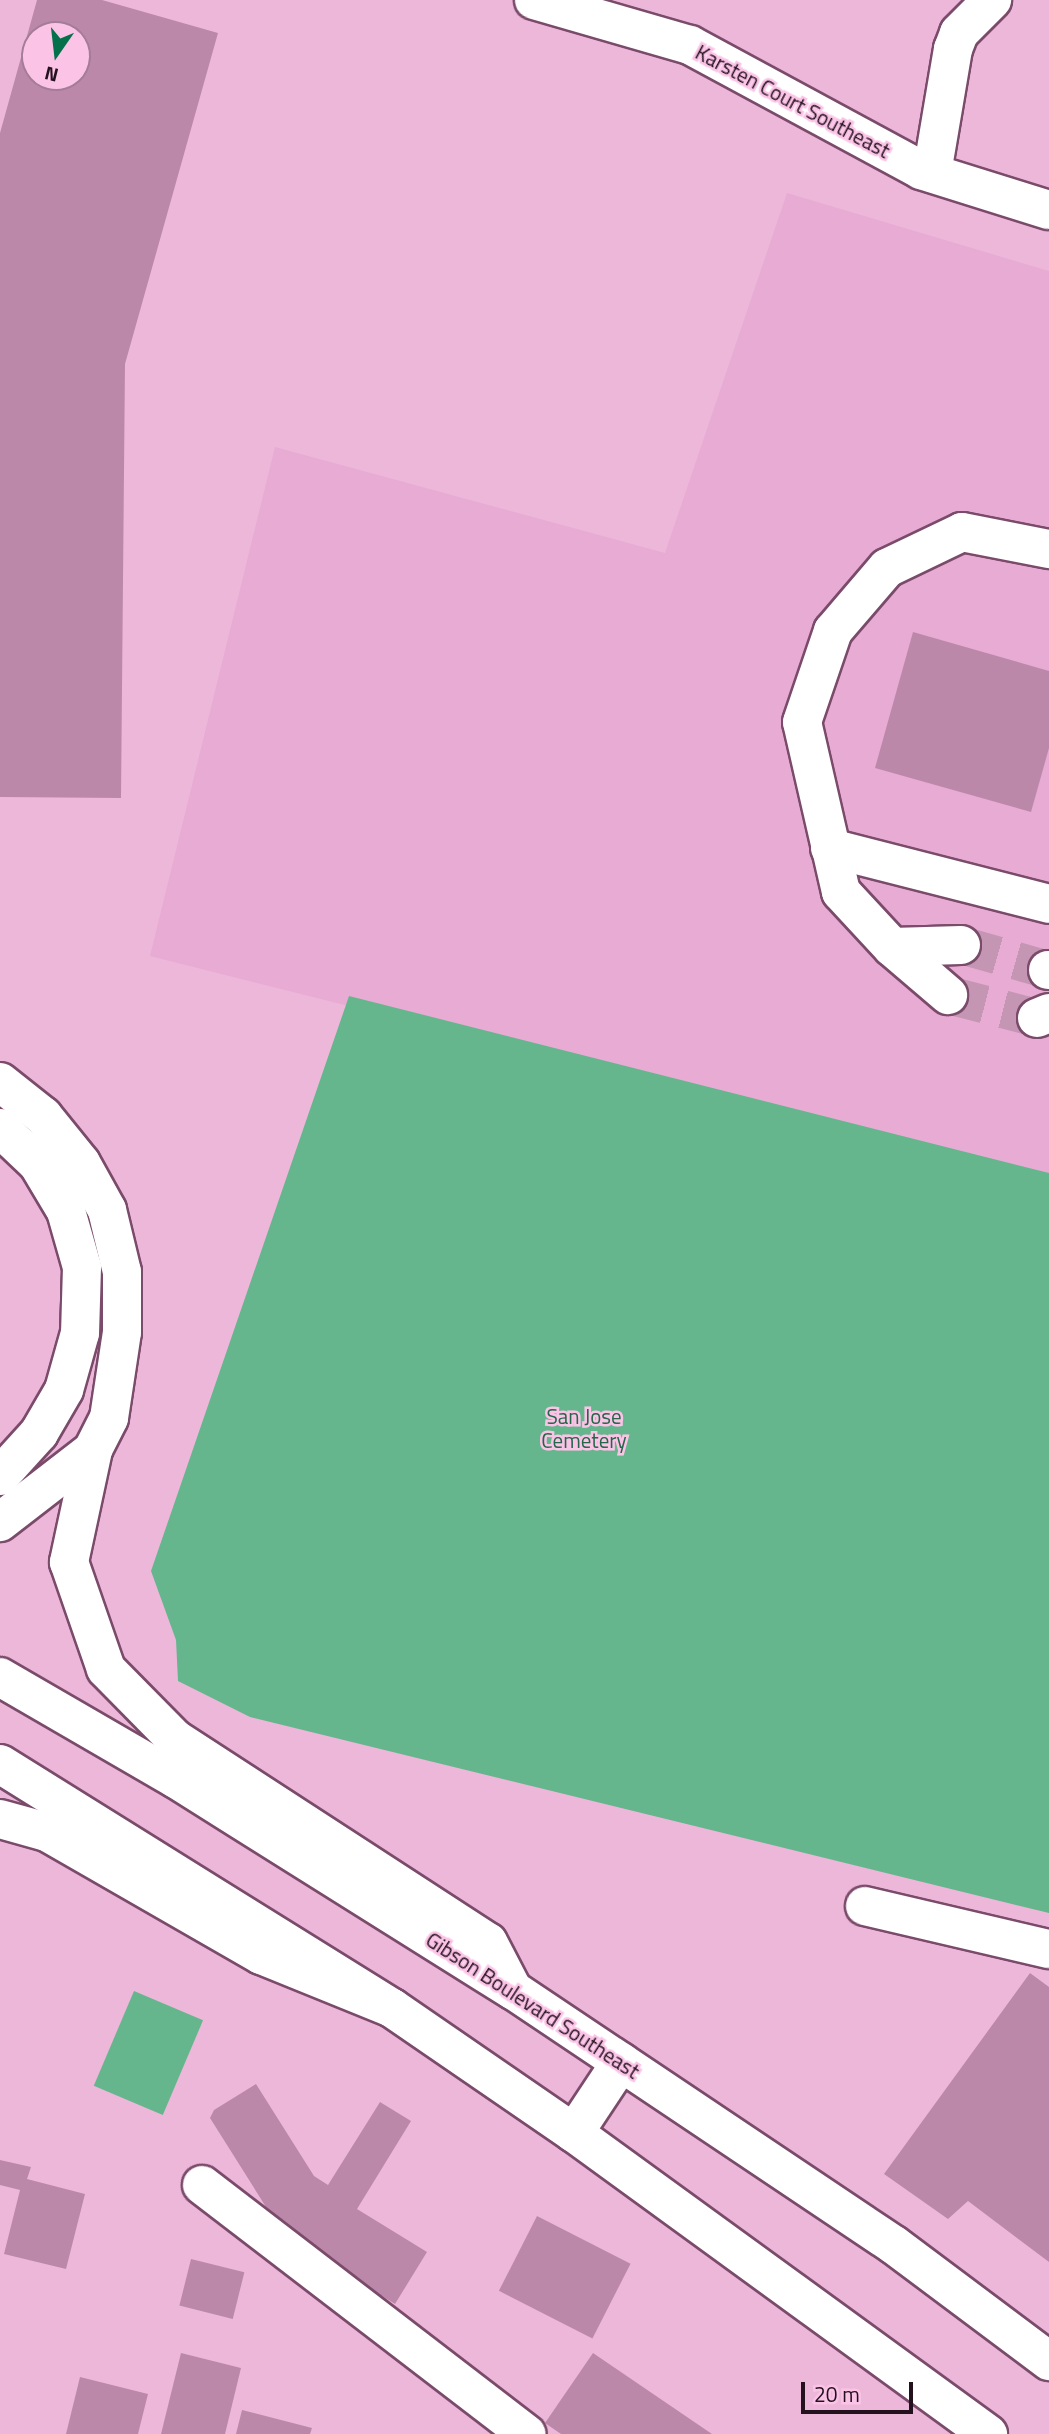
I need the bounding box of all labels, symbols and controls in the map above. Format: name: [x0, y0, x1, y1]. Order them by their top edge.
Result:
north arrow: [21, 21, 91, 91]
street label: Karsten Court Southeast: [691, 39, 895, 163]
text: N: [41, 59, 61, 91]
park label: San Jose Cemetery: [541, 1403, 627, 1453]
street label: Gibson Boulevard Southeast: [422, 1926, 644, 2084]
scale bar: [804, 2368, 916, 2412]
text: 20 m: [814, 2378, 860, 2410]

